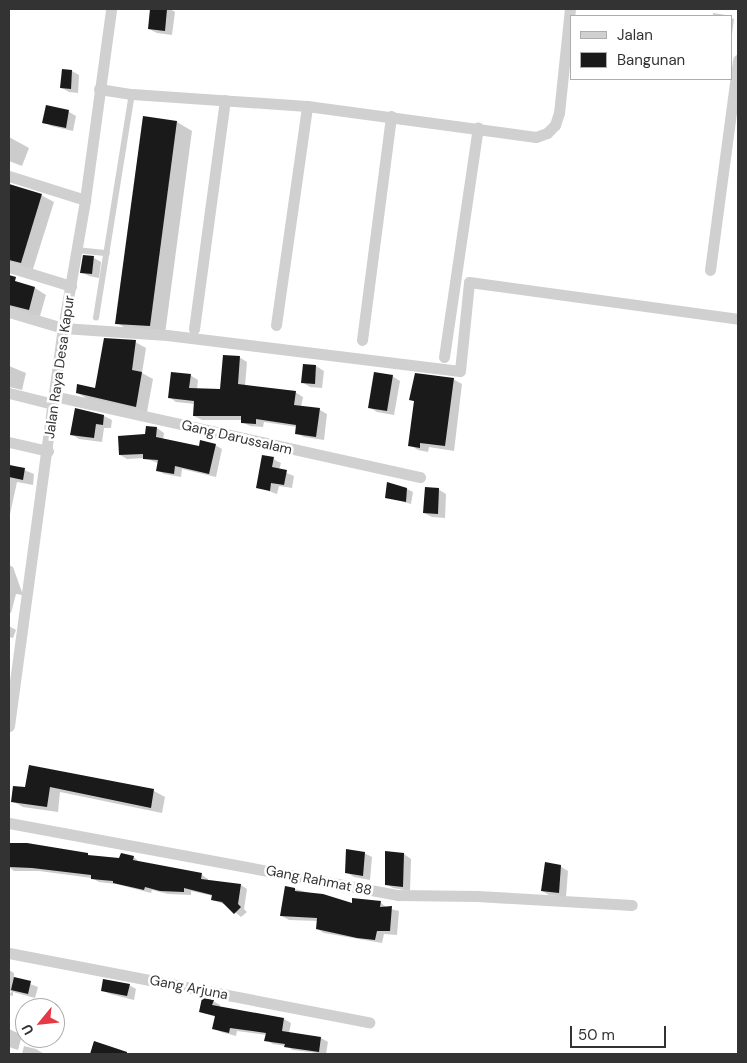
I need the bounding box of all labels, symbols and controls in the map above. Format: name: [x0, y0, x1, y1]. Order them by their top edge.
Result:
legend: [570, 15, 732, 80]
text: Jalan: [617, 25, 653, 45]
text: Bangunan: [617, 50, 685, 70]
street label: Jalan Raya Desa Kapur: [41, 294, 77, 440]
street label: Gang Darussalam: [180, 416, 294, 458]
street label: Gang Rahmat 88: [265, 861, 373, 899]
street label: Gang Arjuna: [148, 971, 230, 1003]
north arrow: [15, 998, 65, 1048]
scale bar: [572, 1016, 668, 1048]
text: U: [17, 1021, 38, 1038]
text: 50 m: [578, 1025, 615, 1045]

